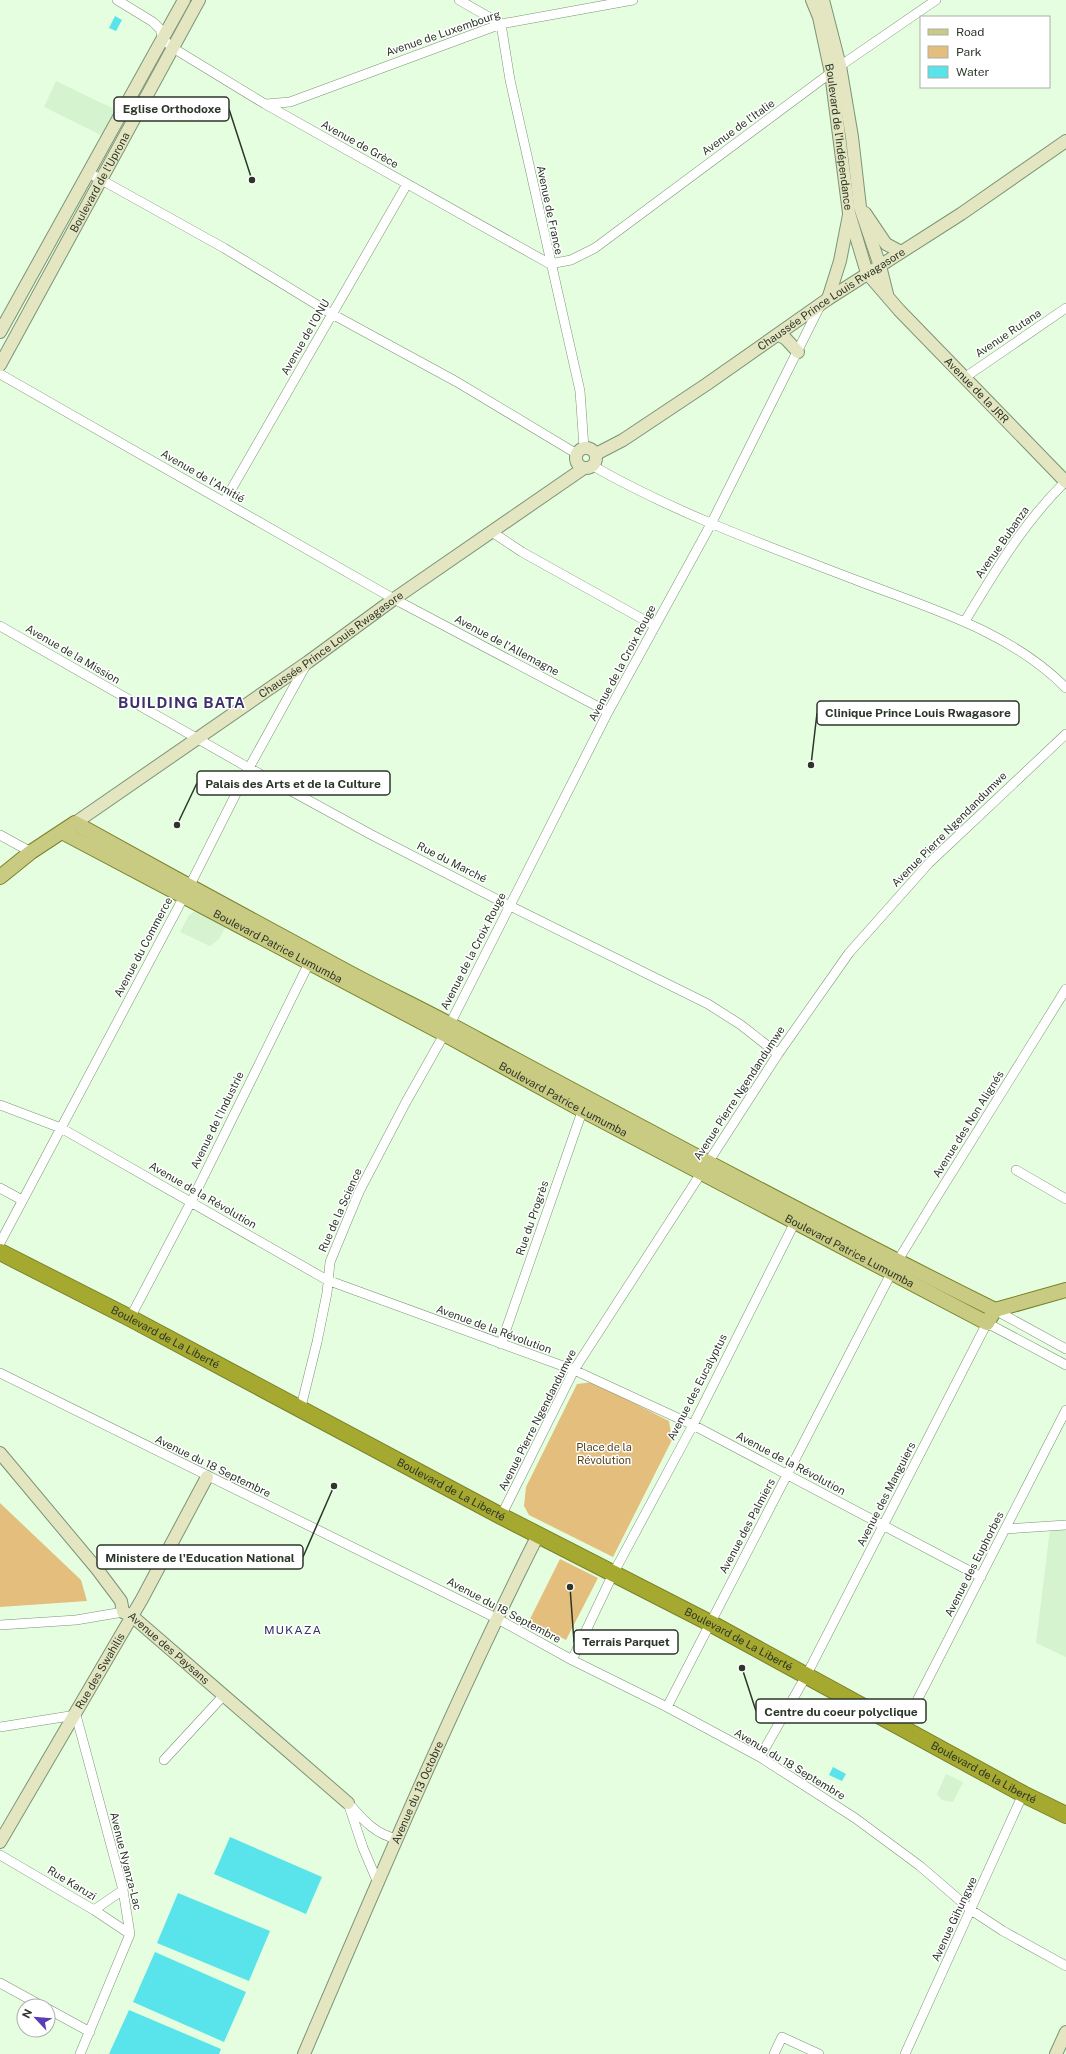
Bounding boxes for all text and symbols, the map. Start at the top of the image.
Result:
street label: Avenue de Luxembourg [384,8,502,58]
legend [920,16,1050,88]
text: Road [956,25,984,39]
text: Park [956,45,982,59]
street label: Boulevard de l'Indépendance [823,62,855,211]
text: Water [956,65,990,79]
callout: Eglise Orthodoxe [114,97,229,121]
street label: Avenue de l'Italie [699,97,777,157]
text: Eglise Orthodoxe [123,102,221,116]
street label: Avenue de Grèce [319,118,401,170]
street label: Boulevard de l'Uprona [67,130,132,235]
street label: Avenue de France [535,164,565,256]
street label: Chaussée Prince Louis Rwagasore [755,245,907,353]
street label: Avenue de l'ONU [278,297,332,377]
street label: Avenue Rutana [973,307,1043,359]
street label: Avenue de la JRR [942,355,1011,425]
street label: Avenue de l'Amitié [159,447,247,505]
street label: Avenue Bubanza [973,504,1031,580]
street label: Chaussée Prince Louis Rwagasore [256,589,405,700]
street label: Avenue de la Croix Rouge [586,603,658,723]
street label: Avenue de l'Allemagne [453,612,561,678]
street label: Avenue de la Mission [24,622,122,686]
district label: BUILDING BATA [118,694,246,711]
callout: Clinique Prince Louis Rwagasore [817,701,1019,725]
text: Clinique Prince Louis Rwagasore [825,706,1011,720]
street label: Avenue Pierre Ngendandumwe [889,769,1009,889]
callout: Palais des Arts et de la Culture [197,771,390,795]
text: Palais des Arts et de la Culture [205,777,381,791]
street label: Rue du Marché [415,839,489,885]
street label: Avenue de la Croix Rouge [438,890,508,1012]
street label: Avenue du Commerce [112,895,174,999]
street label: Boulevard Patrice Lumumba [211,907,344,985]
street label: Avenue Pierre Ngendandumwe [691,1024,787,1162]
street label: Boulevard Patrice Lumumba [497,1060,629,1139]
street label: Avenue des Non Alignés [930,1068,1006,1180]
street label: Avenue de l'Industrie [188,1069,246,1171]
street label: Avenue de la Révolution [147,1159,259,1231]
street label: Rue de la Science [316,1166,364,1254]
street label: Rue du Progrès [514,1179,551,1257]
street label: Boulevard Patrice Lumumba [783,1212,916,1290]
street label: Boulevard de La Liberté [109,1303,222,1371]
street label: Avenue de la Révolution [435,1303,553,1355]
street label: Avenue des Eucalyptus [665,1331,729,1442]
street label: Avenue Pierre Ngendandumwe [496,1347,578,1493]
street label: Avenue de la Révolution [734,1429,848,1497]
street label: Avenue du 18 Septembre [153,1433,273,1499]
street label: Avenue des Manguiers [854,1440,918,1548]
park label: Place de la Révolution [576,1441,632,1466]
street label: Boulevard de La Liberté [395,1456,507,1523]
street label: Avenue des Palmiers [717,1476,777,1576]
street label: Avenue des Euphorbes [942,1509,1006,1618]
callout: Ministere de l'Education National [97,1545,303,1569]
text: Ministere de l'Education National [105,1551,295,1565]
street label: Avenue du 18 Septembre [445,1575,563,1645]
street label: Boulevard de La Liberté [683,1605,795,1673]
street label: Avenue des Paysans [126,1610,212,1687]
district label: MUKAZA [264,1623,322,1637]
street label: Rue des Swahilis [73,1630,127,1711]
callout: Terrais Parquet [574,1630,678,1654]
text: Terrais Parquet [582,1635,670,1649]
callout: Centre du coeur polyclique [756,1699,926,1723]
text: Centre du coeur polyclique [764,1705,918,1719]
street label: Avenue du 18 Septembre [733,1726,847,1802]
street label: Avenue du 13 Octobre [389,1739,445,1846]
street label: Boulevard de la Liberté [929,1739,1038,1806]
street label: Avenue Nyanza-Lac [108,1811,144,1911]
street label: Rue Karuzi [45,1864,99,1902]
street label: Avenue Gihungwe [929,1875,979,1963]
north arrow [16,1998,56,2038]
text: N [20,2007,34,2020]

